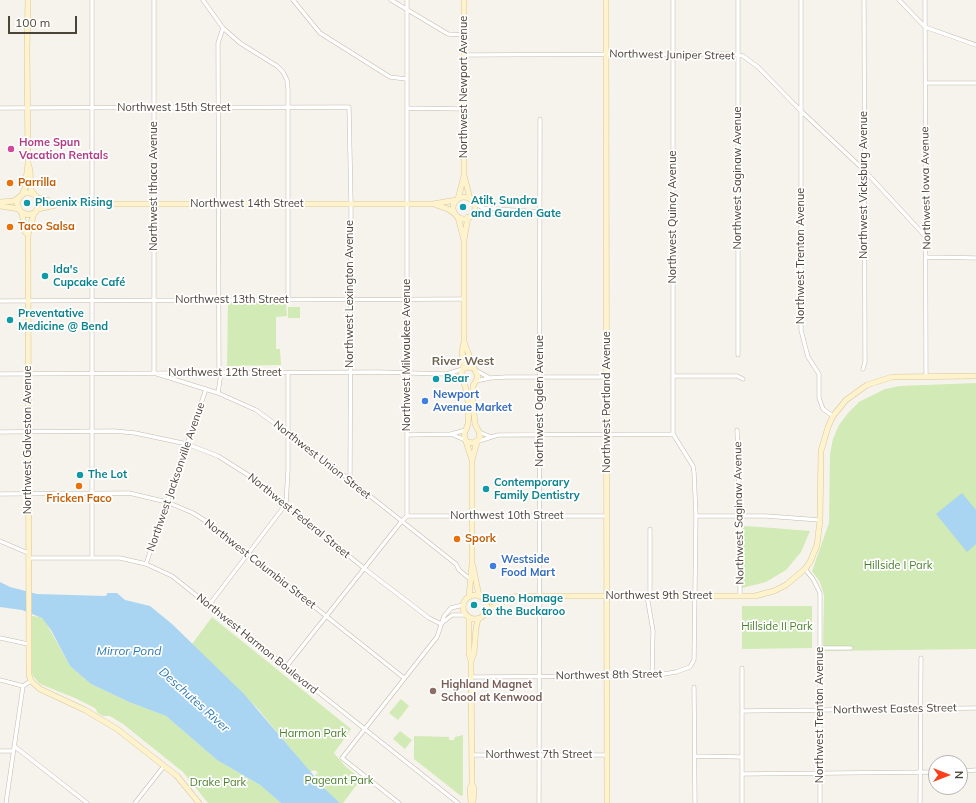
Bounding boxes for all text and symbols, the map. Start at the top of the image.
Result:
scale bar [10,8,79,34]
text: 100 m [15,15,50,30]
street label: Northwest Newport Avenue [457,16,471,158]
street label: Northwest Juniper Street [609,47,735,63]
street label: Northwest 15th Street [117,101,231,115]
street label: Northwest Saginaw Avenue [731,106,745,250]
street label: Northwest Vicksburg Avenue [857,111,871,259]
street label: Northwest Ithaca Avenue [147,121,161,251]
street label: Northwest Iowa Avenue [918,126,934,250]
place label: Home Spun Vacation Rentals [19,136,108,162]
marker: Home Spun Vacation Rentals [6,144,16,154]
street label: Northwest Quincy Avenue [666,150,680,284]
place label: Parrilla [18,176,56,190]
marker: Parrilla [5,178,15,188]
street label: Northwest Trenton Avenue [794,188,808,324]
place label: Atilt, Sundra and Garden Gate [471,194,561,220]
place label: Phoenix Rising [35,196,113,210]
street label: Northwest 14th Street [190,197,304,211]
marker: Phoenix Rising [22,198,32,208]
marker: Atilt, Sundra and Garden Gate [458,202,468,212]
place label: Taco Salsa [18,220,75,234]
street label: Northwest Lexington Avenue [343,220,357,368]
marker: Taco Salsa [5,222,15,232]
place label: Ida's Cupcake Café [53,263,125,289]
marker: Ida's Cupcake Café [40,271,50,281]
street label: Northwest Milwaukee Avenue [400,279,414,431]
street label: Northwest 13th Street [175,293,289,307]
place label: Preventative Medicine @ Bend [18,307,108,333]
marker: Preventative Medicine @ Bend [5,315,15,325]
street label: Northwest Portland Avenue [600,331,614,473]
street label: Northwest Ogden Avenue [533,335,547,467]
district label: River West [432,354,494,368]
street label: Northwest Galveston Avenue [21,366,35,514]
street label: Northwest 12th Street [168,366,282,380]
place label: Bear [444,372,469,386]
marker: Bear [431,374,441,384]
place label: Newport Avenue Market [433,388,512,414]
marker: Newport Avenue Market [420,396,430,406]
street label: Northwest Jacksonville Avenue [144,401,208,553]
street label: Northwest Union Street [271,418,373,502]
street label: Northwest Saginaw Avenue [731,441,747,585]
place label: The Lot [88,468,127,482]
marker: The Lot [75,470,85,480]
street label: Northwest Federal Street [245,471,353,561]
place label: Contemporary Family Dentistry [494,476,580,502]
marker: Fricken Faco [74,481,84,491]
marker: Contemporary Family Dentistry [481,484,491,494]
place label: Fricken Faco [46,492,112,506]
street label: Northwest 10th Street [450,509,564,523]
street label: Northwest Columbia Street [202,516,318,612]
place label: Spork [465,532,496,546]
marker: Spork [452,534,462,544]
place label: Westside Food Mart [501,553,555,579]
park label: Hillside I Park [864,559,932,573]
marker: Westside Food Mart [488,561,498,571]
street label: Northwest 9th Street [606,589,712,603]
street label: Northwest Harmon Boulevard [194,591,320,697]
place label: Bueno Homage to the Buckaroo [482,592,565,618]
marker: Bueno Homage to the Buckaroo [469,600,479,610]
park label: Hillside II Park [741,620,813,634]
water label: Mirror Pond [97,644,161,658]
street label: Northwest Trenton Avenue [813,647,827,783]
water label: Deschutes River [156,665,232,735]
street label: Northwest 8th Street [555,667,663,683]
place label: Highland Magnet School at Kenwood [441,678,542,704]
marker: Highland Magnet School at Kenwood [428,686,438,696]
street label: Northwest Eastes Street [833,701,957,717]
park label: Harmon Park [279,727,347,741]
street label: Northwest 7th Street [486,748,592,762]
north arrow [928,755,968,795]
text: N [952,771,966,779]
park label: Pageant Park [304,774,374,788]
park label: Drake Park [190,776,246,790]

